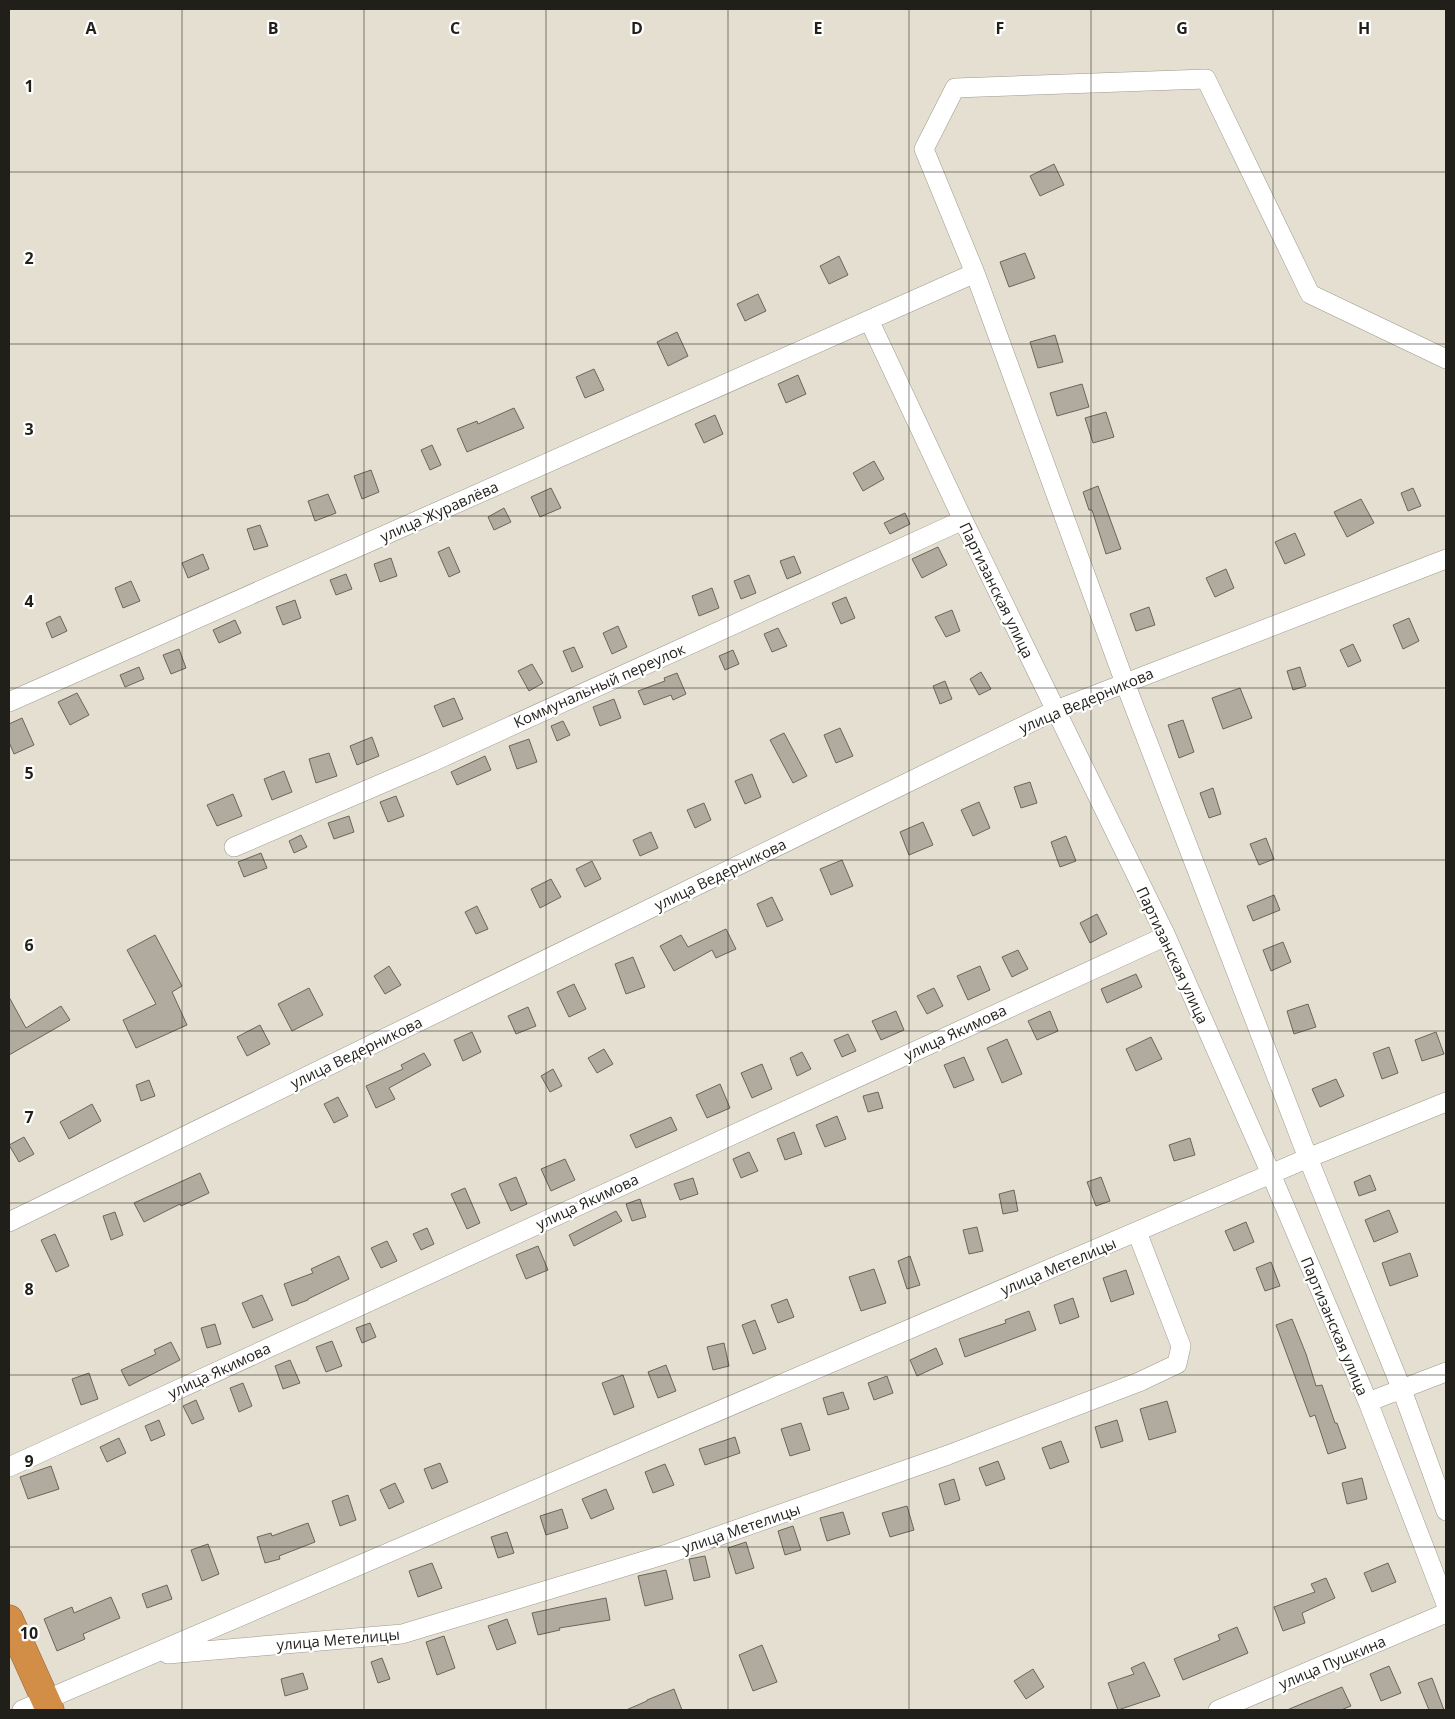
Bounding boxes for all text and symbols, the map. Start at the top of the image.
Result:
text: A [85,17,97,39]
text: B [268,17,278,39]
text: C [450,17,460,39]
text: D [631,17,643,39]
text: E [814,17,823,39]
text: F [996,17,1004,39]
text: G [1176,17,1188,39]
text: H [1358,17,1370,39]
text: 1 [24,75,34,97]
text: 2 [24,247,34,269]
text: 3 [24,418,34,440]
street label: улица Журавлёва [377,476,501,546]
street label: Партизанская улица [955,519,1039,661]
text: 4 [24,590,34,612]
street label: Коммунальный переулок [510,638,688,732]
street label: улица Ведерникова [1016,663,1156,737]
text: 5 [24,762,34,784]
street label: улица Ведерникова [651,833,789,915]
street label: Партизанская улица [1132,883,1214,1027]
text: 6 [24,934,34,956]
street label: улица Якимова [900,999,1010,1065]
street label: улица Ведерникова [287,1011,425,1093]
text: 7 [24,1106,34,1128]
street label: улица Якимова [532,1168,642,1234]
street label: улица Метелицы [997,1233,1119,1299]
street label: Партизанская улица [1297,1254,1373,1398]
text: 8 [24,1278,34,1300]
street label: улица Якимова [164,1337,274,1403]
text: 9 [24,1450,34,1472]
street label: улица Метелицы [679,1498,803,1558]
text: 10 [20,1622,38,1644]
street label: улица Метелицы [276,1624,400,1654]
street label: улица Пушкина [1276,1630,1388,1694]

